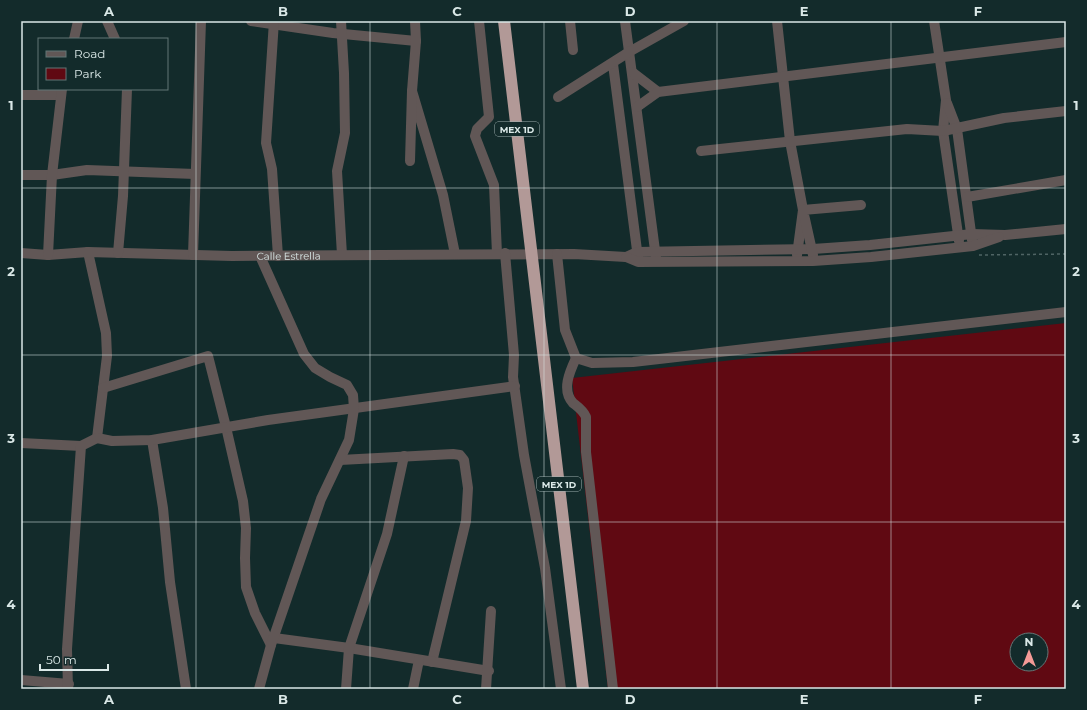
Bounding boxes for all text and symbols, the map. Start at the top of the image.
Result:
text: A [103,3,115,19]
text: B [278,3,288,19]
text: C [452,3,462,19]
text: D [625,3,636,19]
text: E [800,3,809,19]
text: F [974,3,982,19]
legend [38,38,168,90]
text: Road [74,46,105,61]
text: Park [74,66,102,81]
text: 1 [8,97,14,113]
text: 1 [1073,97,1079,113]
road number: MEX 1D [495,122,539,136]
street label: Calle Estrella [257,249,321,262]
text: 2 [7,263,15,279]
text: 2 [1072,263,1080,279]
text: 3 [6,430,15,446]
text: 3 [1071,430,1080,446]
road number: MEX 1D [537,477,581,491]
text: 4 [7,596,16,612]
text: 4 [1072,596,1081,612]
north arrow [1009,632,1049,672]
text: N [1025,635,1033,649]
scale bar [40,646,108,672]
text: 50 m [46,652,77,667]
text: A [103,691,115,707]
text: B [278,691,288,707]
text: C [452,691,462,707]
text: D [625,691,636,707]
text: E [800,691,809,707]
text: F [974,691,982,707]

